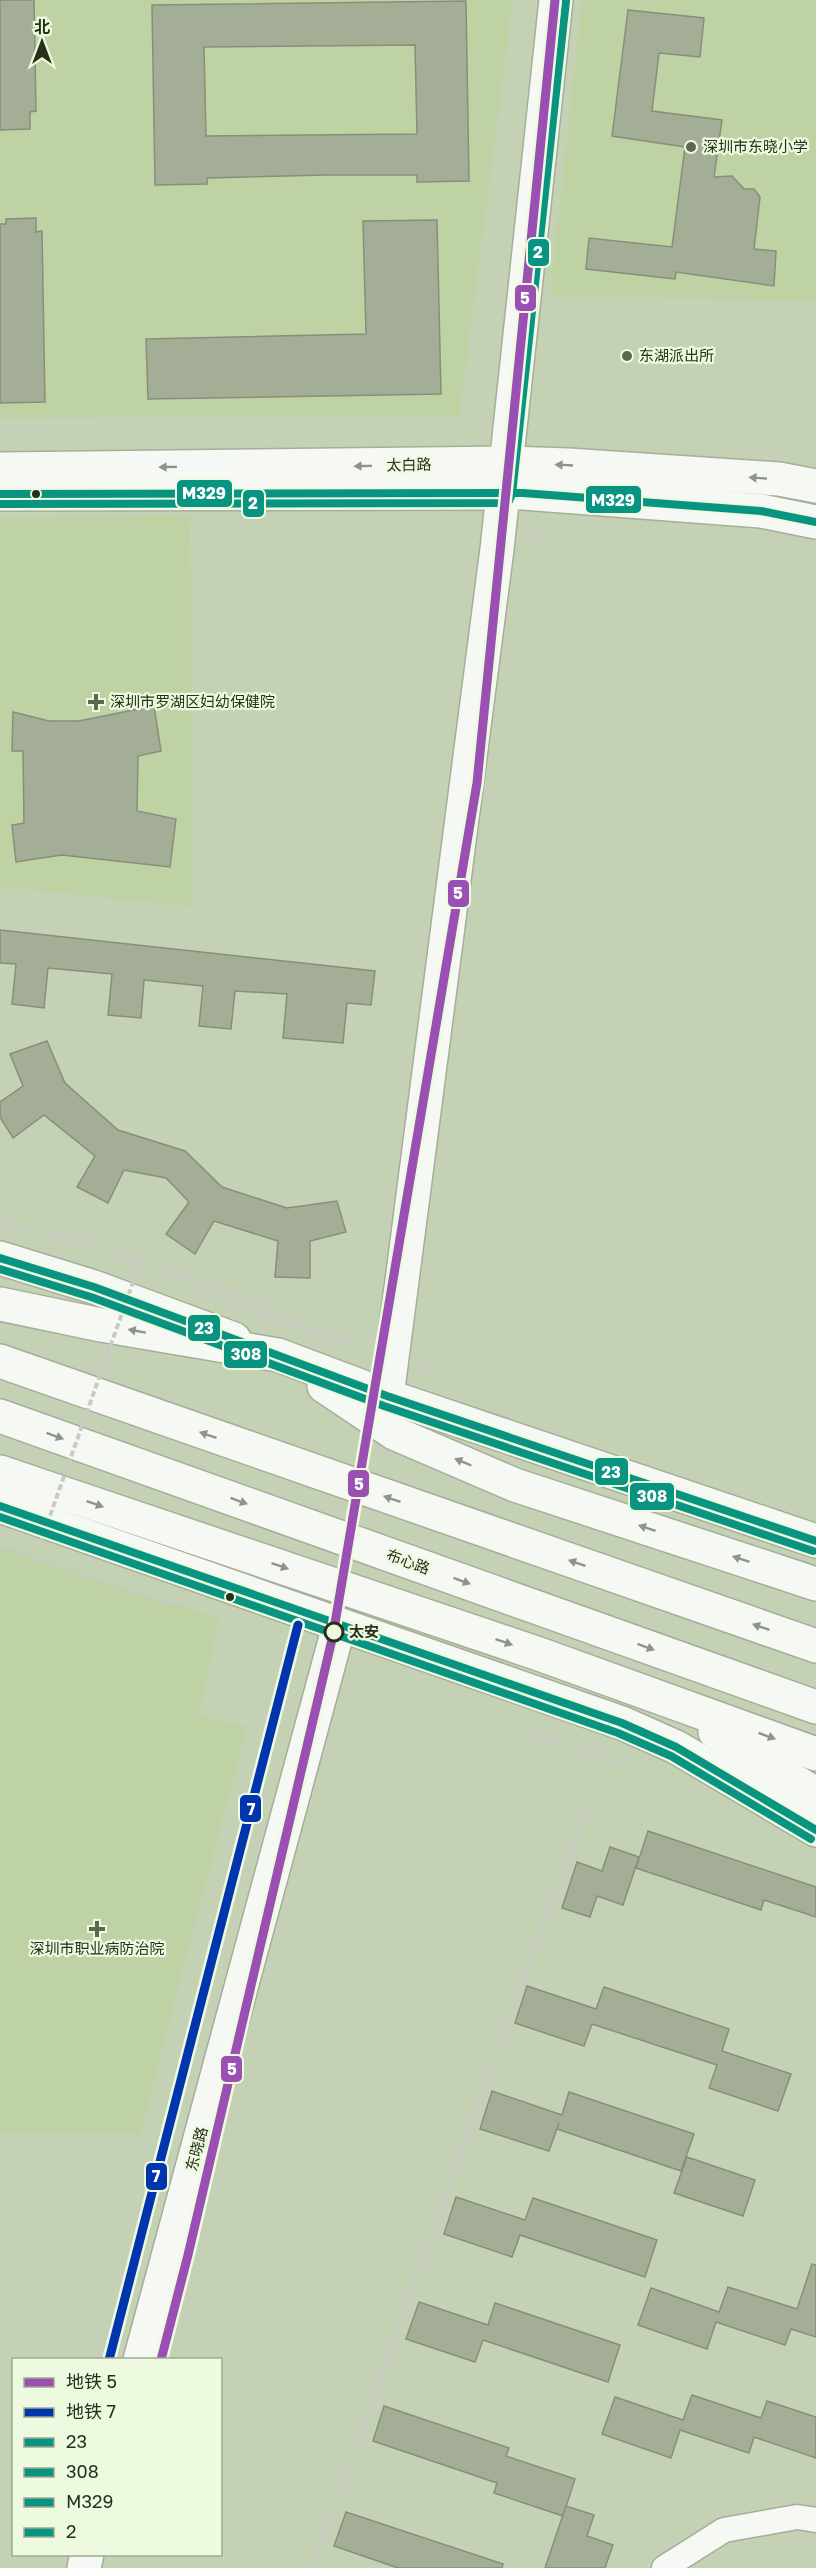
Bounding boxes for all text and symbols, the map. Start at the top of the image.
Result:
north arrow [12,12,72,72]
text: 北 [34,17,50,37]
place label: 深圳市东晓小学 [703,137,808,155]
marker: 深圳市东晓小学 [684,140,698,154]
line badge: 2 [527,238,550,267]
text: 2 [533,242,543,262]
line badge: 5 [514,284,537,312]
text: 5 [520,288,530,308]
place label: 东湖派出所 [639,346,714,364]
marker: 东湖派出所 [620,349,634,363]
street label: 太白路 [386,455,432,473]
one-way arrow [554,460,573,469]
one-way arrow [354,461,373,471]
one-way arrow [159,463,178,472]
one-way arrow [749,473,768,483]
line badge: M329 [176,479,233,508]
text: M329 [182,483,226,503]
line badge: M329 [585,485,642,514]
unlabelled marker [30,488,42,500]
line badge: 2 [242,489,265,518]
text: M329 [591,490,635,510]
text: 2 [248,493,258,513]
place label: 深圳市罗湖区妇幼保健院 [110,692,275,710]
marker: 深圳市罗湖区妇幼保健院 [87,693,105,711]
line badge: 5 [447,879,470,908]
text: 5 [453,883,463,903]
line badge: 23 [187,1314,221,1342]
text: 23 [194,1318,214,1338]
one-way arrow [128,1327,147,1336]
line badge: 308 [223,1340,268,1369]
text: 308 [231,1344,261,1364]
one-way arrow [199,1429,217,1439]
one-way arrow [46,1431,64,1441]
one-way arrow [454,1457,472,1467]
line badge: 23 [594,1457,629,1486]
text: 23 [601,1462,621,1482]
line badge: 5 [347,1469,370,1498]
text: 5 [354,1474,364,1494]
line badge: 308 [629,1482,675,1511]
text: 308 [637,1486,667,1506]
one-way arrow [383,1494,401,1504]
one-way arrow [230,1497,248,1507]
one-way arrow [86,1500,104,1509]
one-way arrow [637,1523,655,1533]
street label: 布心路 [384,1545,433,1577]
one-way arrow [732,1554,750,1564]
one-way arrow [567,1557,585,1567]
one-way arrow [271,1562,289,1572]
one-way arrow [453,1577,471,1586]
unlabelled marker [224,1591,236,1603]
one-way arrow [752,1621,770,1631]
marker: 太安 [324,1622,344,1642]
place label: 太安 [349,1622,379,1640]
one-way arrow [496,1638,514,1647]
one-way arrow [637,1642,655,1652]
one-way arrow [758,1732,776,1742]
line badge: 7 [239,1794,262,1823]
text: 7 [247,1799,256,1819]
marker: 深圳市职业病防治院 [88,1920,106,1938]
place label: 深圳市职业病防治院 [29,1939,165,1957]
line badge: 5 [220,2055,243,2083]
text: 5 [227,2059,237,2079]
street label: 东晓路 [182,2125,211,2173]
line badge: 7 [145,2162,168,2191]
text: 7 [152,2166,161,2186]
legend [12,2358,222,2556]
text: 地铁 5 [66,2370,117,2392]
text: 地铁 7 [66,2400,116,2422]
text: 23 [66,2430,87,2452]
text: 308 [66,2460,99,2482]
text: M329 [66,2490,113,2512]
text: 2 [66,2520,76,2542]

